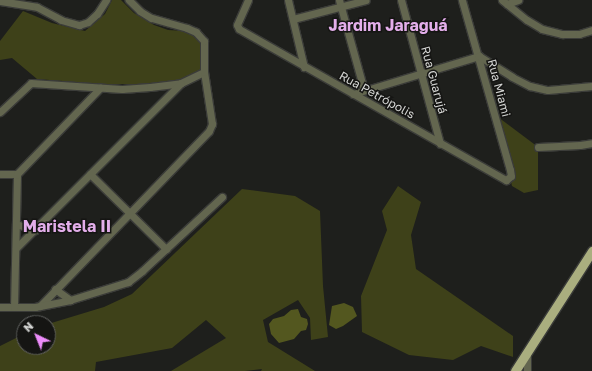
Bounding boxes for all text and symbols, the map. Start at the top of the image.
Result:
district label: Jardim Jaraguá [329,15,447,35]
street label: Rua Guarujá [418,45,450,115]
street label: Rua Miami [484,58,514,118]
street label: Rua Petrópolis [337,68,417,122]
district label: Maristela II [23,216,111,236]
north arrow [16,315,56,355]
text: N [21,319,36,334]

